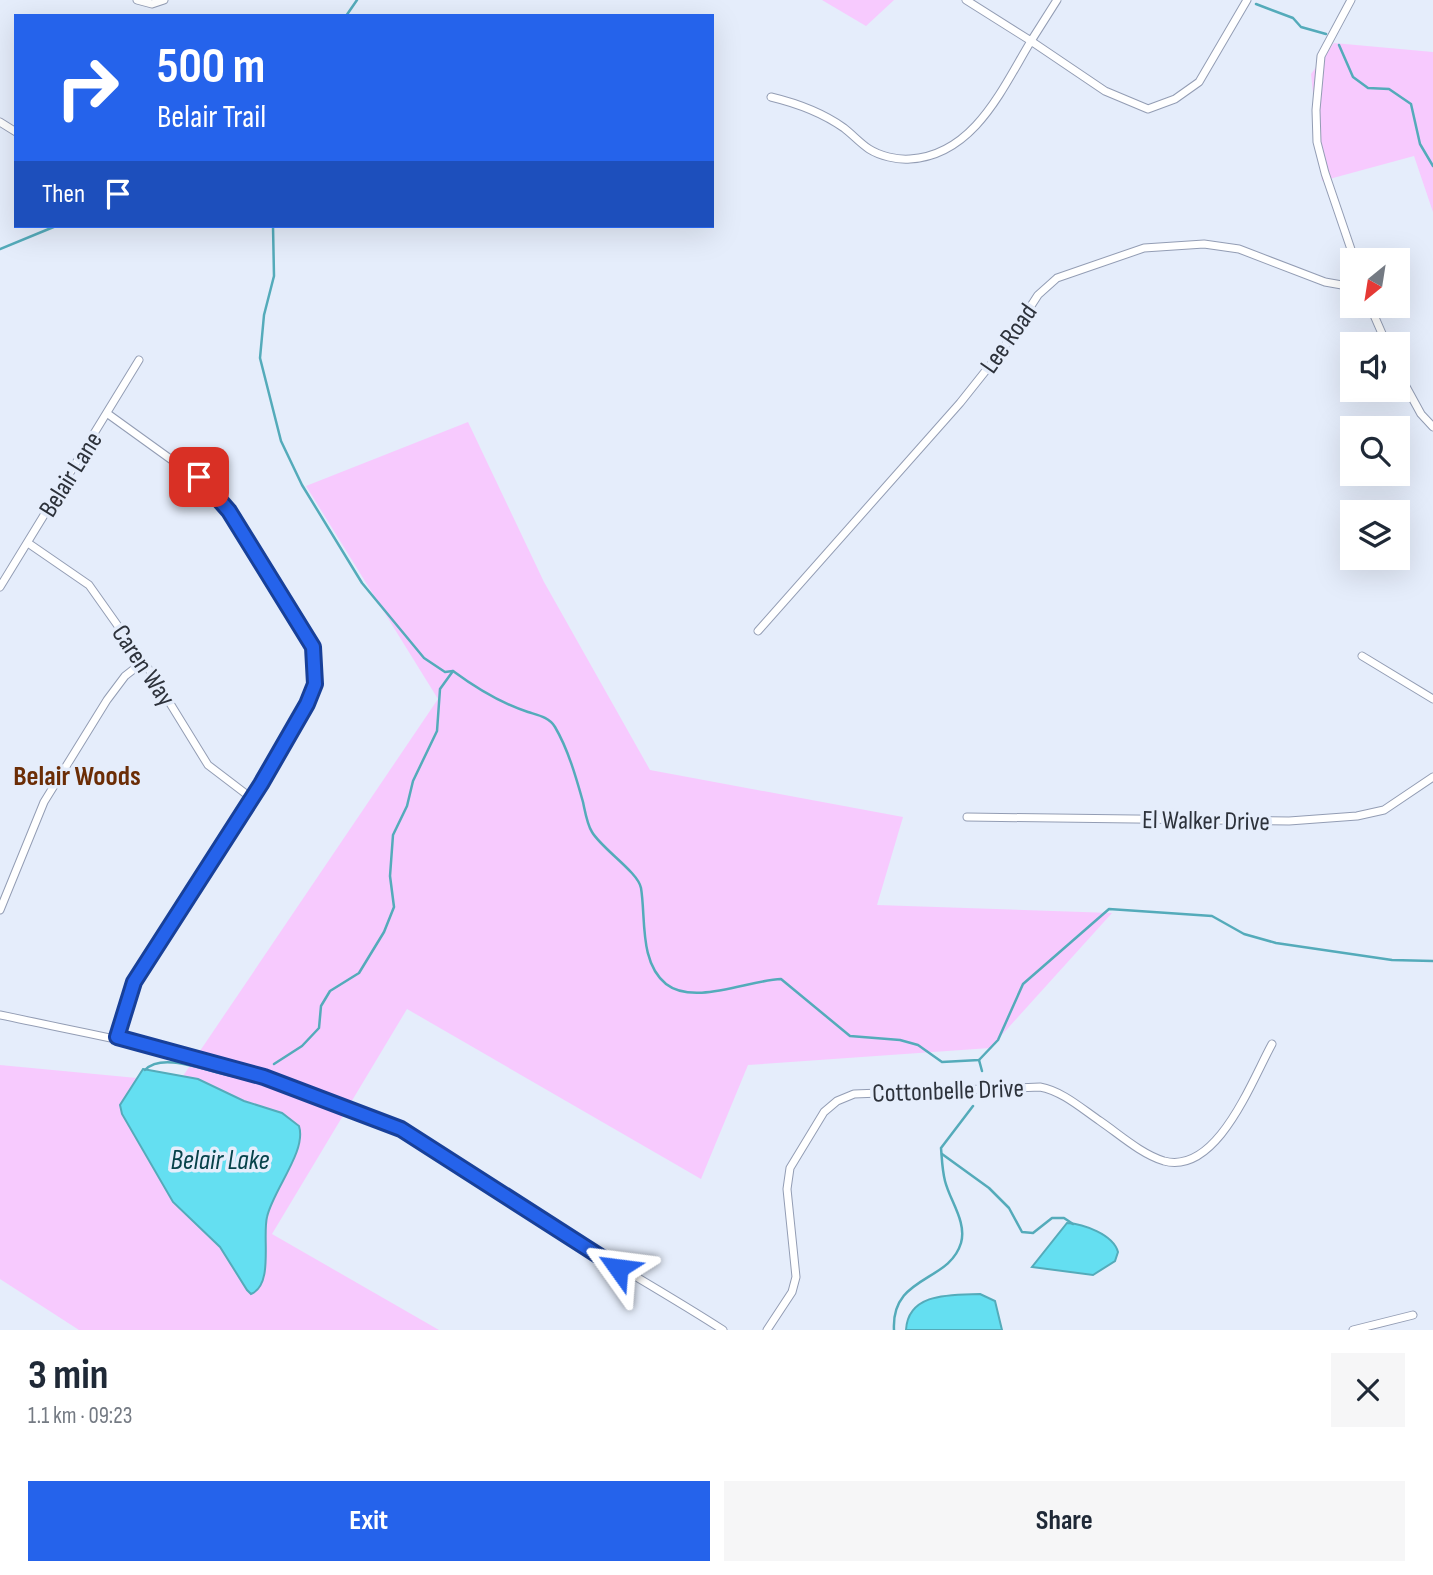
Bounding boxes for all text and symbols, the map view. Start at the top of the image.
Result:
text: 500 m [157,38,265,97]
icon: right [42,42,133,133]
text: Belair Trail [157,98,266,137]
icon: arrive [99,175,137,213]
text: Then [42,179,85,210]
north arrow [1340,248,1410,318]
map controls [1340,248,1410,570]
street label: Lee Road [974,298,1044,380]
button: sound [1340,332,1410,402]
button: search [1340,416,1410,486]
street label: Belair Lane [33,427,109,523]
pin [169,447,229,507]
icon: arrive [180,458,218,496]
button: layers [1340,500,1410,570]
street label: Caren Way [104,619,181,712]
district label: Belair Woods [13,760,141,793]
street label: El Walker Drive [1142,805,1270,838]
street label: Cottonbelle Drive [872,1073,1024,1110]
water label: Belair Lake [170,1144,270,1177]
position arrow [581,1231,655,1305]
text: 3 min [28,1350,108,1401]
button: close [1331,1353,1405,1427]
text: 1.1 km · 09:23 [28,1402,132,1430]
button: Exit [28,1481,710,1561]
button: Share [724,1481,1405,1561]

